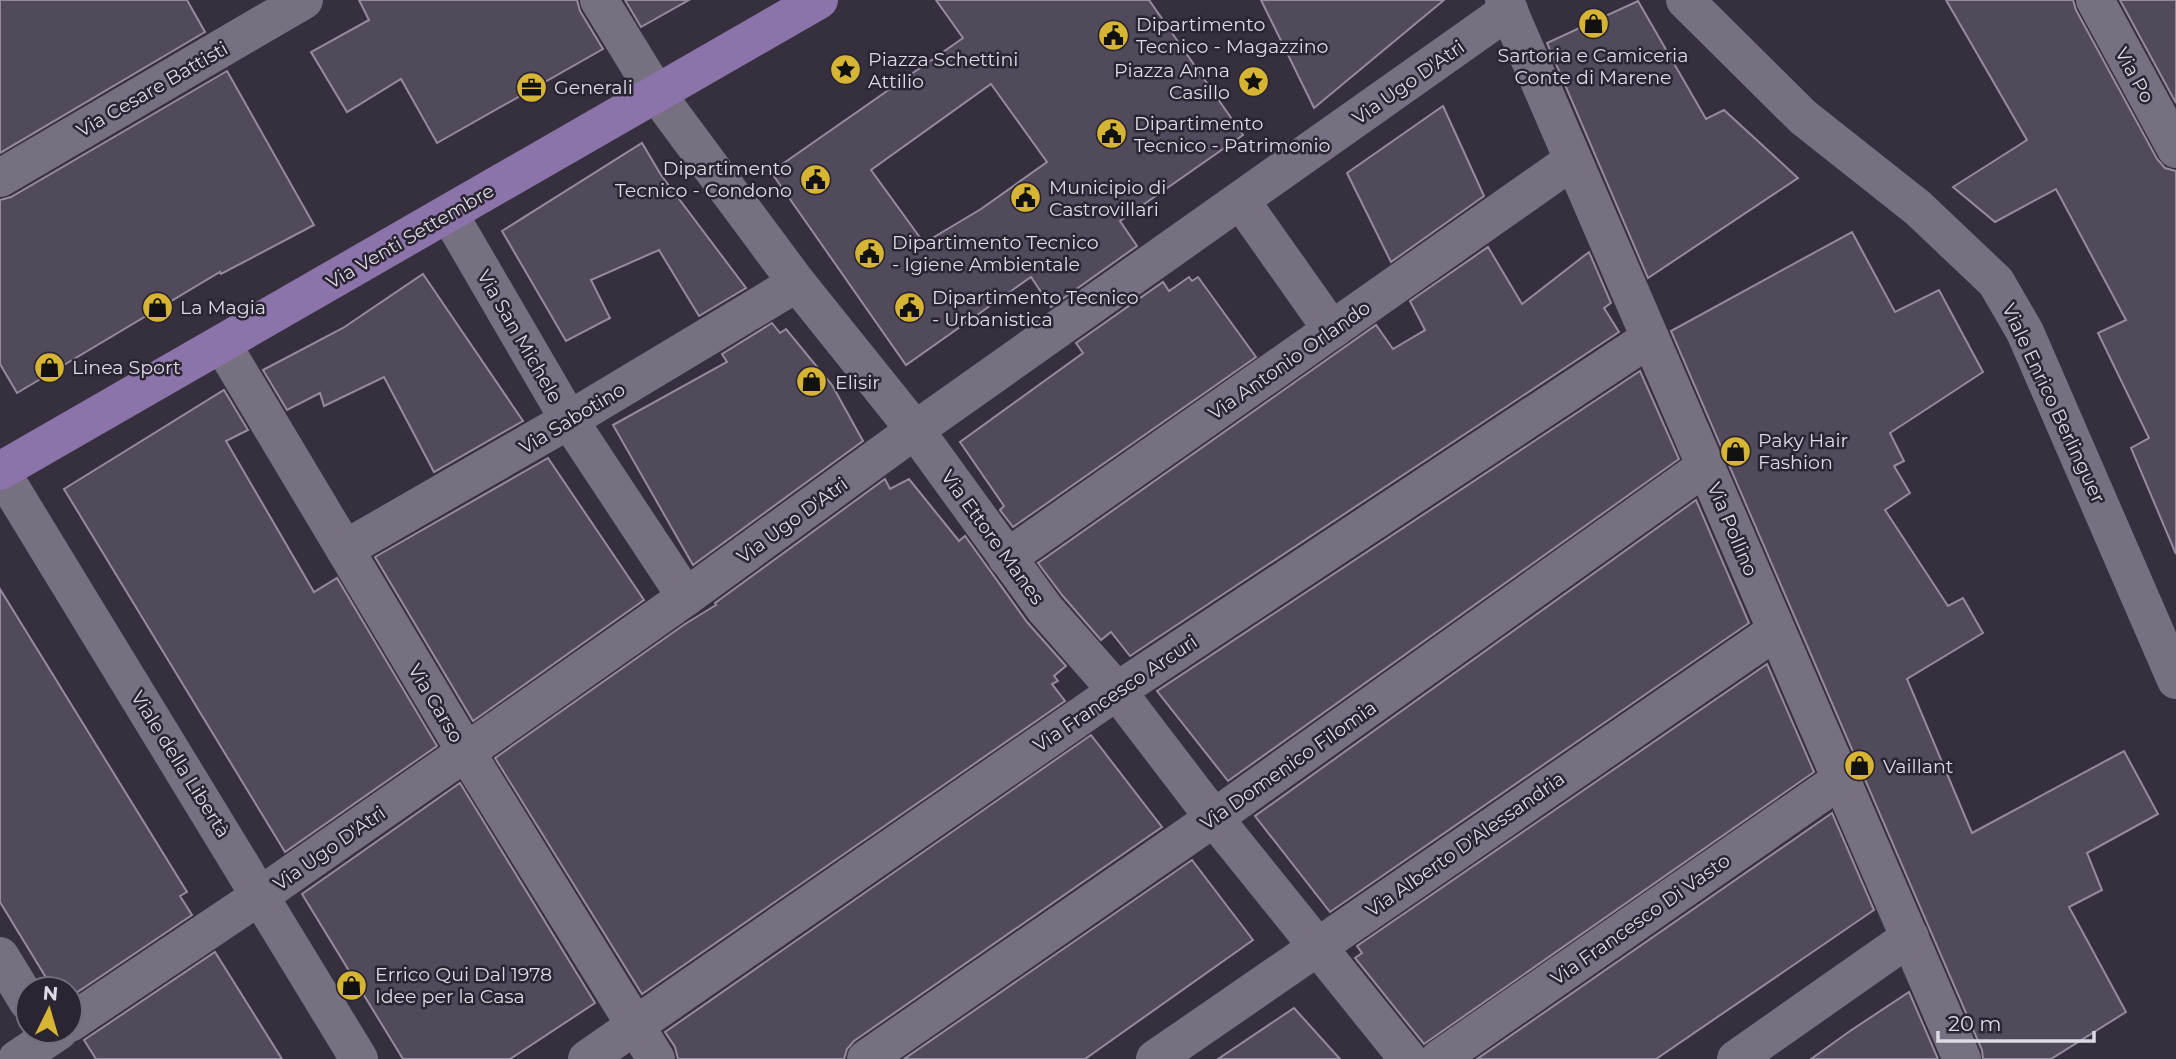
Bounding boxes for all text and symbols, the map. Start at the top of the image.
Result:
shop icon: Sartoria e Camiceria Conte di Marene [1576,7,1610,41]
place label: Dipartimento Tecnico - Magazzino [1136,13,1329,58]
public building icon: Dipartimento Tecnico - Magazzino [1096,18,1130,52]
street label: Via Ugo D'Atri [1348,35,1469,130]
street label: Via Cesare Battisti [72,37,232,142]
place label: Sartoria e Camiceria Conte di Marene [1498,44,1688,89]
street label: Via Po [2110,44,2159,107]
place label: Piazza Schettini Attilio [868,48,1018,93]
place icon: Piazza Schettini Attilio [828,53,862,87]
place label: Piazza Anna Casillo [1114,59,1230,104]
place icon: Piazza Anna Casillo [1236,64,1270,98]
office icon: Generali [514,70,548,104]
place label: Generali [554,76,633,99]
place label: Dipartimento Tecnico - Patrimonio [1134,112,1331,157]
public building icon: Dipartimento Tecnico - Patrimonio [1094,117,1128,151]
place label: Dipartimento Tecnico - Condono [615,157,792,202]
public building icon: Dipartimento Tecnico - Condono [798,162,832,196]
place label: Municipio di Castrovillari [1049,176,1166,221]
street label: Via Venti Settembre [322,179,498,294]
public building icon: Municipio di Castrovillari [1009,181,1043,215]
place label: Dipartimento Tecnico - Igiene Ambientale [892,231,1099,276]
public building icon: Dipartimento Tecnico - Igiene Ambientale [852,236,886,270]
street label: Via San Michele [472,266,567,407]
place label: Dipartimento Tecnico - Urbanistica [932,286,1139,331]
shop icon: La Magia [140,290,174,324]
public building icon: Dipartimento Tecnico - Urbanistica [892,291,926,325]
place label: La Magia [180,296,266,319]
street label: Via Antonio Orlando [1204,296,1375,425]
street label: Viale Enrico Berlinguer [1997,300,2110,507]
shop icon: Linea Sport [32,350,66,384]
place label: Linea Sport [72,356,181,379]
shop icon: Elisir [795,365,829,399]
place label: Elisir [835,371,880,394]
street label: Via Sabotino [515,378,629,459]
place label: Paky Hair Fashion [1758,429,1848,474]
shop icon: Paky Hair Fashion [1718,434,1752,468]
street label: Via Ettore Manes [936,466,1049,609]
street label: Via Ugo D'Atri [732,472,852,568]
street label: Via Pollino [1702,479,1763,580]
street label: Via Francesco Arcuri [1029,630,1202,757]
street label: Via Carso [403,660,468,747]
street label: Viale della Libertà [126,687,235,842]
street label: Via Domenico Filomia [1196,696,1381,835]
shop icon: Vaillant [1843,749,1877,783]
place label: Vaillant [1883,755,1954,778]
street label: Via Alberto D'Alessandria [1361,767,1569,922]
street label: Via Ugo D'Atri [269,801,390,896]
street label: Via Francesco Di Vasto [1546,849,1734,990]
place label: Errico Qui Dal 1978 Idee per la Casa [375,963,552,1008]
shop icon: Errico Qui Dal 1978 Idee per la Casa [335,968,369,1002]
north arrow [14,975,84,1045]
text: N [42,981,59,1006]
scale bar [1938,1000,2094,1044]
text: 20 m [1948,1011,2002,1036]

